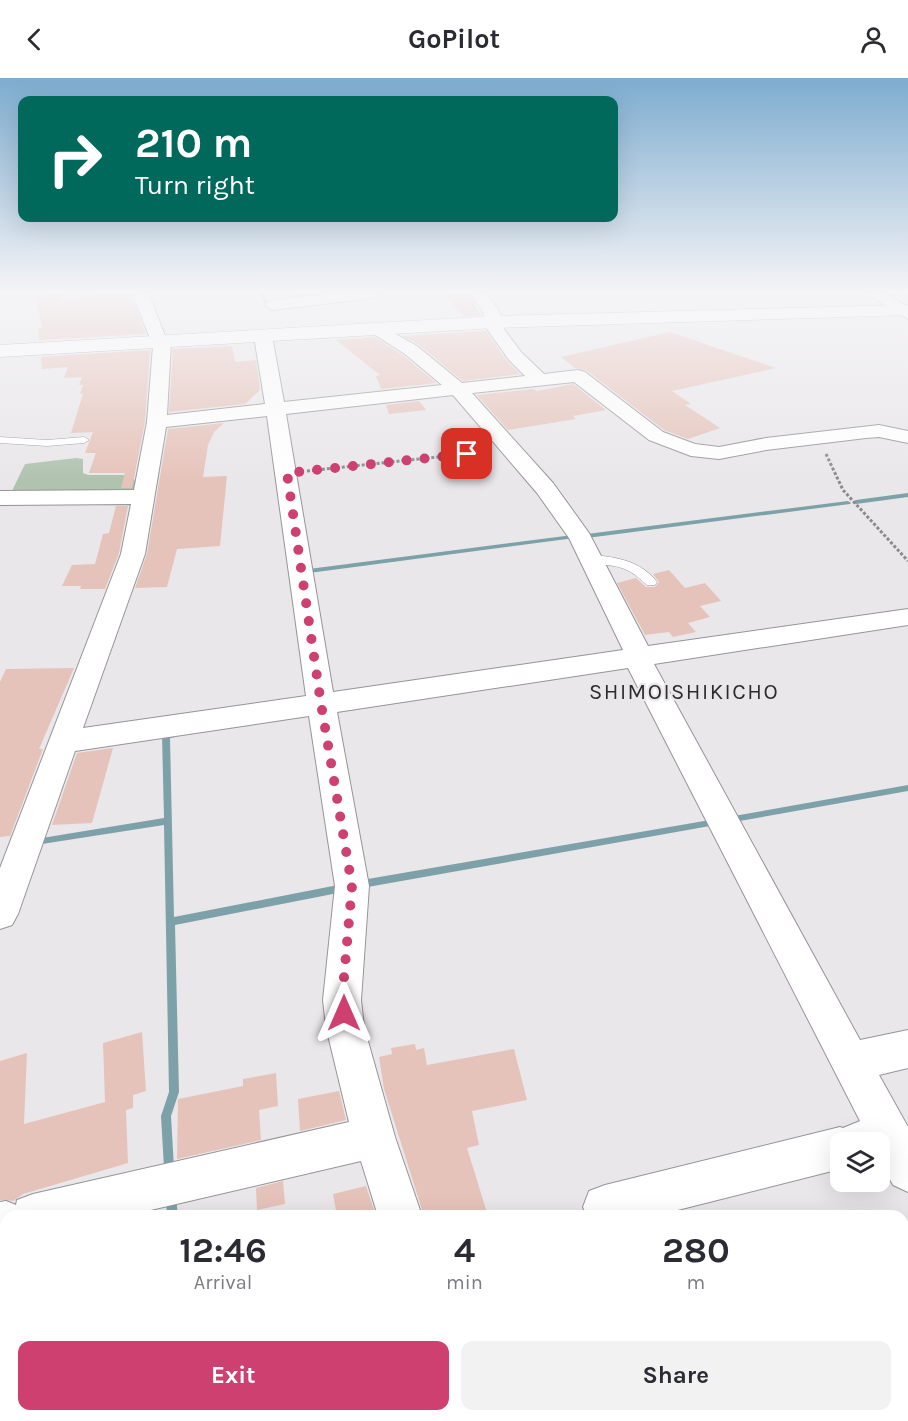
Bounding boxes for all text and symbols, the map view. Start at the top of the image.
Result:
icon: back [18,23,51,56]
text: GoPilot [408,23,500,55]
icon: person [857,23,890,56]
text: 210 m [135,118,252,168]
icon: right [36,120,114,198]
text: Turn right [135,169,255,201]
pin [441,428,492,479]
icon: arrive [450,437,483,470]
district label: SHIMOISHIKICHO [589,679,779,705]
position arrow [312,981,376,1045]
map controls [830,1132,890,1192]
button: layers [830,1132,890,1192]
text: 12:46 [179,1229,267,1271]
text: 4 [454,1229,475,1271]
text: 280 [662,1229,730,1271]
text: Arrival [194,1271,252,1294]
text: min [446,1271,483,1294]
text: m [687,1271,705,1294]
button: Exit [18,1341,449,1410]
button: Share [461,1341,891,1410]

